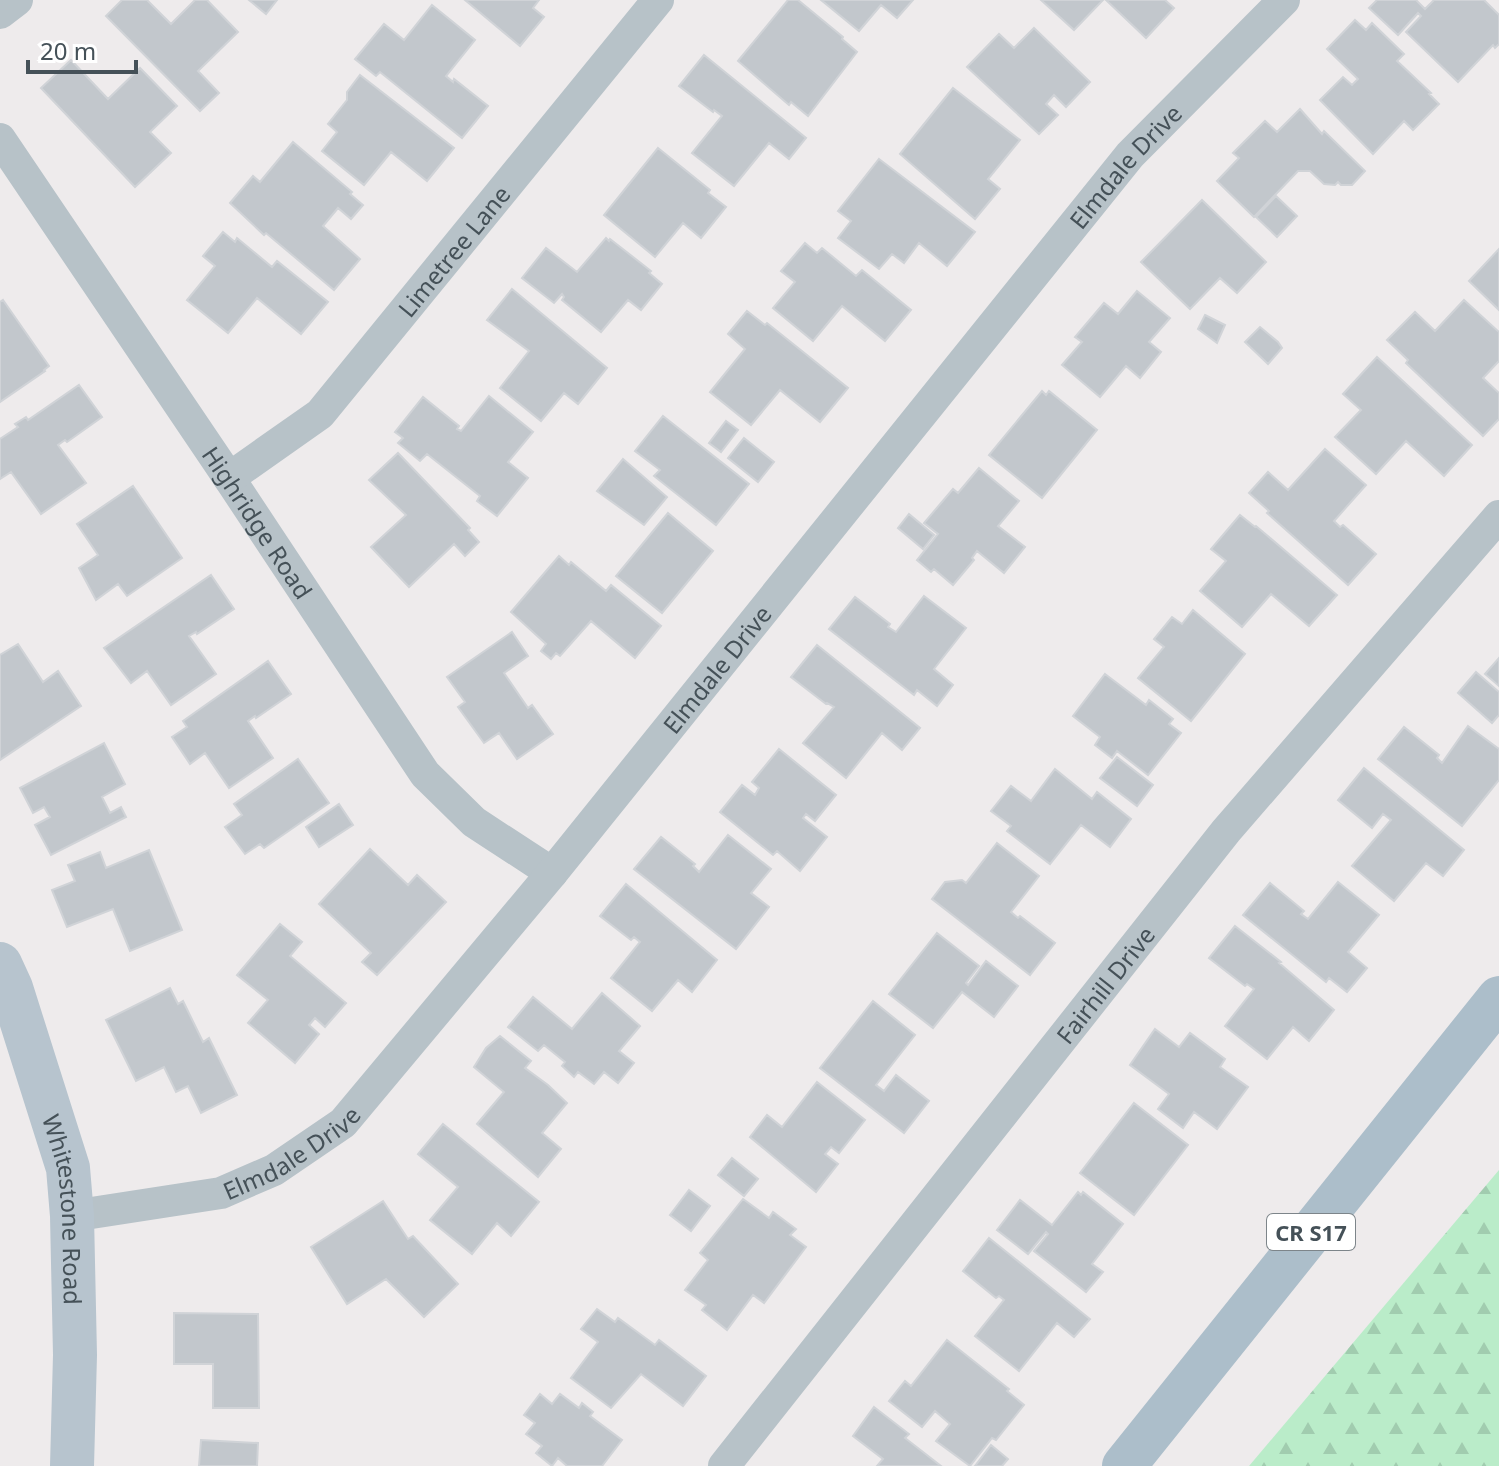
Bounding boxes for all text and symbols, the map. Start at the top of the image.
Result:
scale bar [28,24,136,74]
text: 20 m [40,34,96,67]
street label: Elmdale Drive [1061,96,1188,235]
street label: Limetree Lane [390,178,517,323]
street label: Highridge Road [195,439,321,605]
street label: Elmdale Drive [655,598,778,740]
street label: Fairhill Drive [1048,919,1161,1050]
street label: Elmdale Drive [218,1099,367,1207]
street label: Whitestone Road [36,1110,90,1305]
road number: CR S17 [1267,1214,1355,1250]

